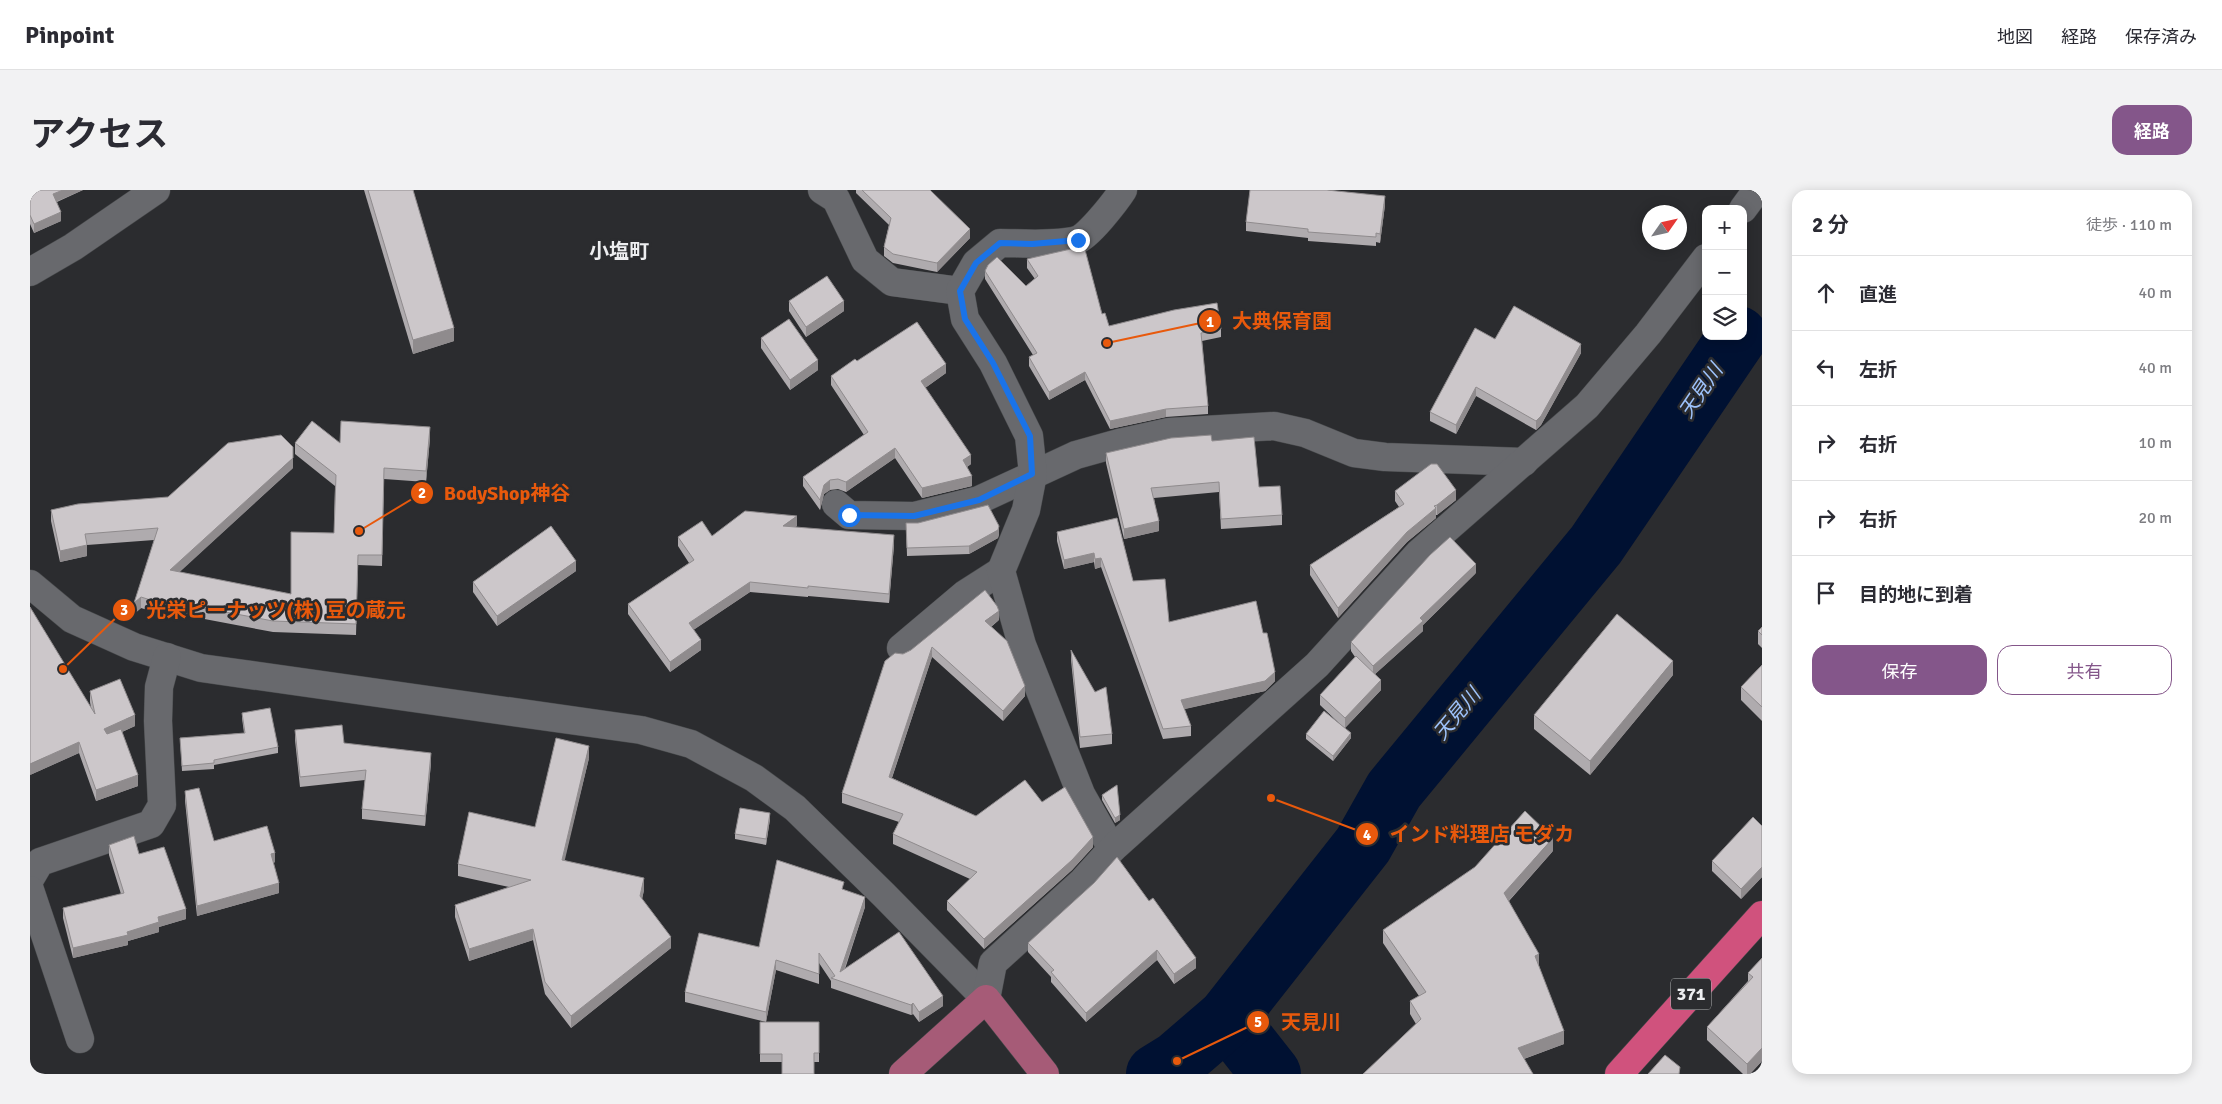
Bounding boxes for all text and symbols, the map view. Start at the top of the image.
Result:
text: Pinpoint [25,20,114,50]
text: 地図 [1997,26,2033,48]
text: 経路 [2061,26,2097,48]
text: 保存済み [2125,26,2197,48]
button: 経路 [2112,105,2192,155]
text: アクセス [30,113,168,156]
north arrow [1642,205,1687,250]
map controls [1702,205,1747,340]
button: + [1702,205,1747,250]
text: 2 分 [1812,212,1849,238]
text: 徒歩 · 110 m [2086,215,2172,235]
route end [1067,229,1090,252]
district label: 小塩町 [589,239,649,264]
button: − [1702,250,1747,295]
icon: ahead [1812,279,1840,307]
text: 直進 [1859,283,1897,307]
text: 40 m [2138,283,2172,303]
button: layers [1702,295,1747,340]
callout: 大典保育園 [1197,304,1342,339]
text: 大典保育園 [1232,309,1332,334]
text: 1 [1206,313,1214,331]
icon: left [1812,354,1840,382]
water label: 天見川 [1674,357,1729,423]
text: 左折 [1859,358,1897,382]
text: 40 m [2138,358,2172,378]
icon: right [1812,429,1840,457]
text: 右折 [1859,433,1897,457]
text: 10 m [2138,433,2172,453]
callout: BodyShop神谷 [409,475,581,510]
text: BodyShop神谷 [444,481,570,506]
text: 2 [418,484,426,502]
route start [838,504,861,527]
icon: right [1812,504,1840,532]
text: 右折 [1859,508,1897,532]
text: 20 m [2138,508,2172,528]
icon: arrive [1812,579,1840,607]
text: 目的地に到着 [1859,583,1973,607]
callout: 光栄ピーナッツ(株) 豆の蔵元 [111,593,416,628]
text: 光栄ピーナッツ(株) 豆の蔵元 [146,598,406,623]
text: 3 [120,601,128,619]
button: 保存 [1812,645,1987,695]
button: 共有 [1997,645,2172,695]
water label: 天見川 [1428,681,1487,745]
callout: インド料理店 モダカ [1355,817,1584,852]
text: インド料理店 モダカ [1390,822,1574,847]
text: 4 [1363,826,1371,844]
road number: 371 [1671,979,1711,1010]
callout: 天見川 [1246,1004,1351,1039]
text: 天見川 [1281,1010,1341,1035]
text: 5 [1254,1013,1262,1031]

